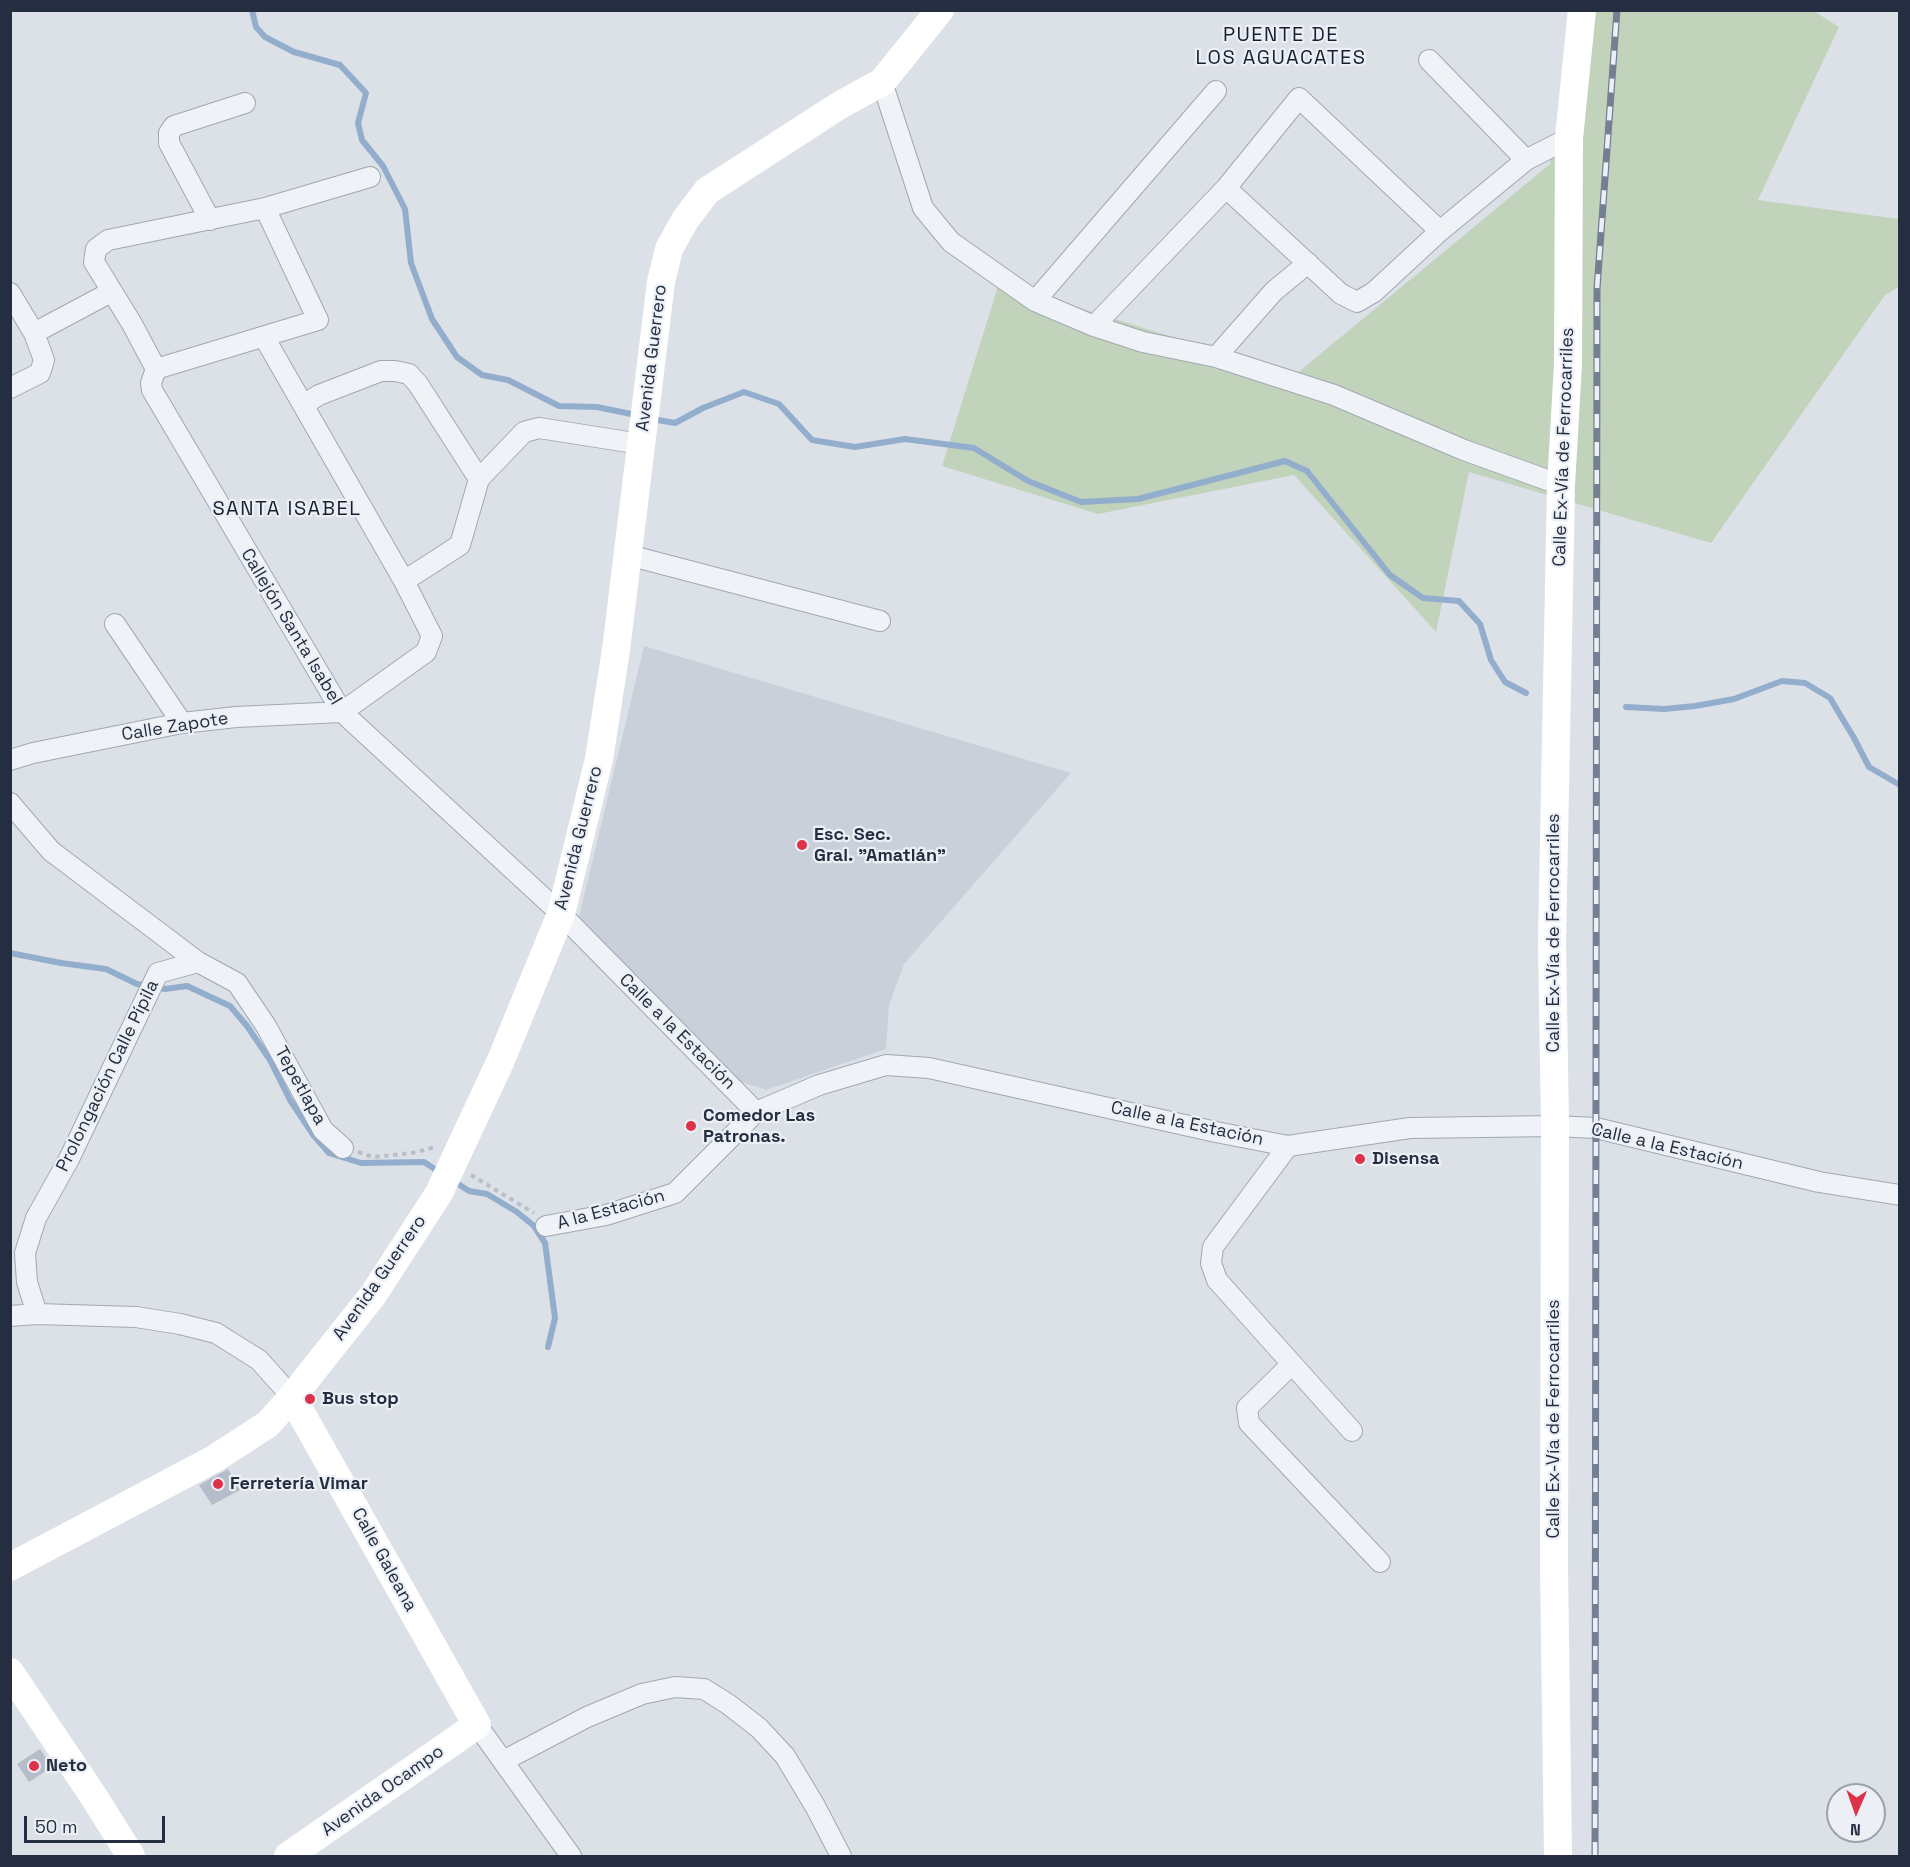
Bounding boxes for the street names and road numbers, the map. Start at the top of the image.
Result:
street label: Avenida Guerrero [632,283,672,433]
street label: Calle Ex-Vía de Ferrocarriles [1549,327,1579,567]
street label: Callejón Santa Isabel [236,545,346,709]
street label: Calle Zapote [120,708,230,746]
street label: Avenida Guerrero [551,764,607,912]
street label: Calle Ex-Vía de Ferrocarriles [1543,813,1565,1053]
street label: Calle a la Estación [614,969,740,1095]
street label: Prolongación Calle Pípila [52,977,164,1175]
street label: Tepetlapa [270,1043,330,1129]
street label: Calle a la Estación [1109,1097,1265,1151]
street label: Calle a la Estación [1589,1119,1745,1175]
street label: A la Estación [555,1185,667,1235]
street label: Avenida Guerrero [329,1211,431,1345]
street label: Calle Ex-Vía de Ferrocarriles [1543,1299,1565,1539]
street label: Calle Galeana [347,1504,421,1616]
street label: Avenida Ocampo [318,1741,448,1841]

